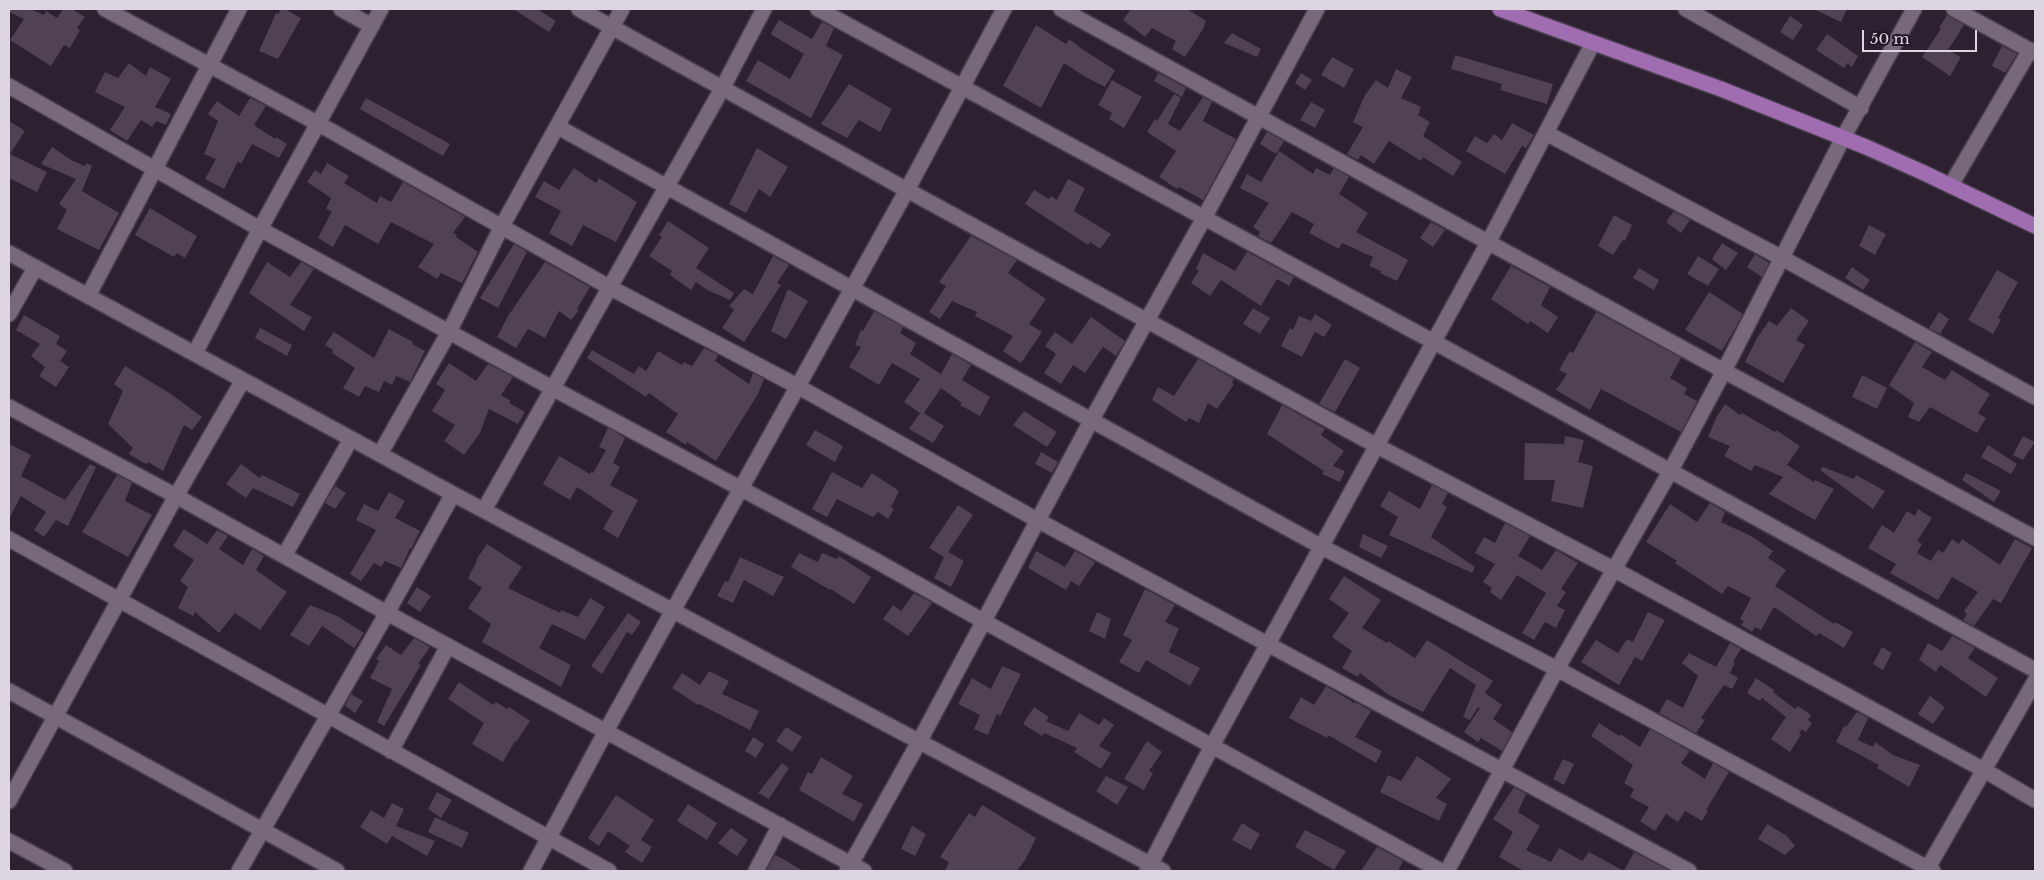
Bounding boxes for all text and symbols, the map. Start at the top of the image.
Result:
scale bar [1864,20,1979,52]
text: 50 m [1870,29,1910,48]

